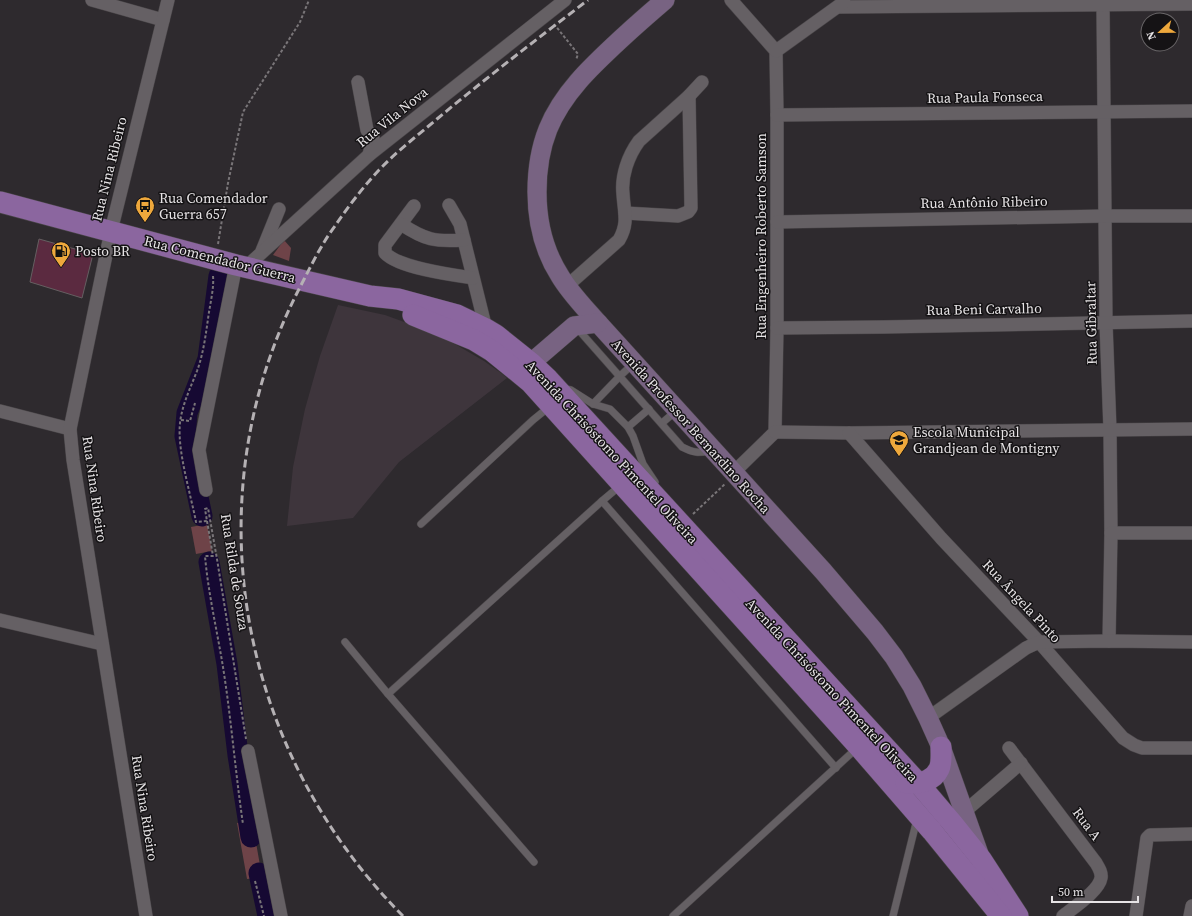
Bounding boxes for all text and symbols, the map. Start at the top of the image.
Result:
north arrow [1140,12,1180,52]
text: N [1143,29,1160,42]
street label: Rua Vila Nova [352,81,433,152]
street label: Rua Paula Fonseca [927,86,1044,108]
street label: Rua Nina Ribeiro [86,114,132,223]
street label: Rua Engenheiro Roberto Samson [751,132,771,339]
place label: Rua Comendador Guerra 657 [159,188,268,224]
street label: Rua Antônio Ribeiro [920,191,1048,213]
bus stop icon: Rua Comendador Guerra 657 [134,195,156,223]
street label: Rua Comendador Guerra [142,230,299,288]
fuel station icon: Posto BR [50,240,72,268]
place label: Posto BR [75,241,130,261]
street label: Rua Gibraltar [1080,281,1102,365]
street label: Rua Beni Carvalho [926,298,1042,320]
street label: Avenida Professor Bernardino Rocha [607,334,776,519]
street label: Avenida Chrisóstomo Pimentel Oliveira [521,356,703,549]
place label: Escola Municipal Grandjean de Montigny [913,422,1060,458]
school or university icon: Escola Municipal Grandjean de Montigny [888,429,910,457]
street label: Rua Nina Ribeiro [78,435,112,544]
street label: Rua Rilda de Souza [216,512,254,633]
street label: Rua Ângela Pinto [978,555,1066,647]
street label: Avenida Chrisóstomo Pimentel Oliveira [741,594,923,787]
street label: Rua Nina Ribeiro [127,754,163,863]
street label: Rua A [1068,803,1106,845]
scale bar [1052,878,1138,904]
text: 50 m [1058,884,1084,900]

